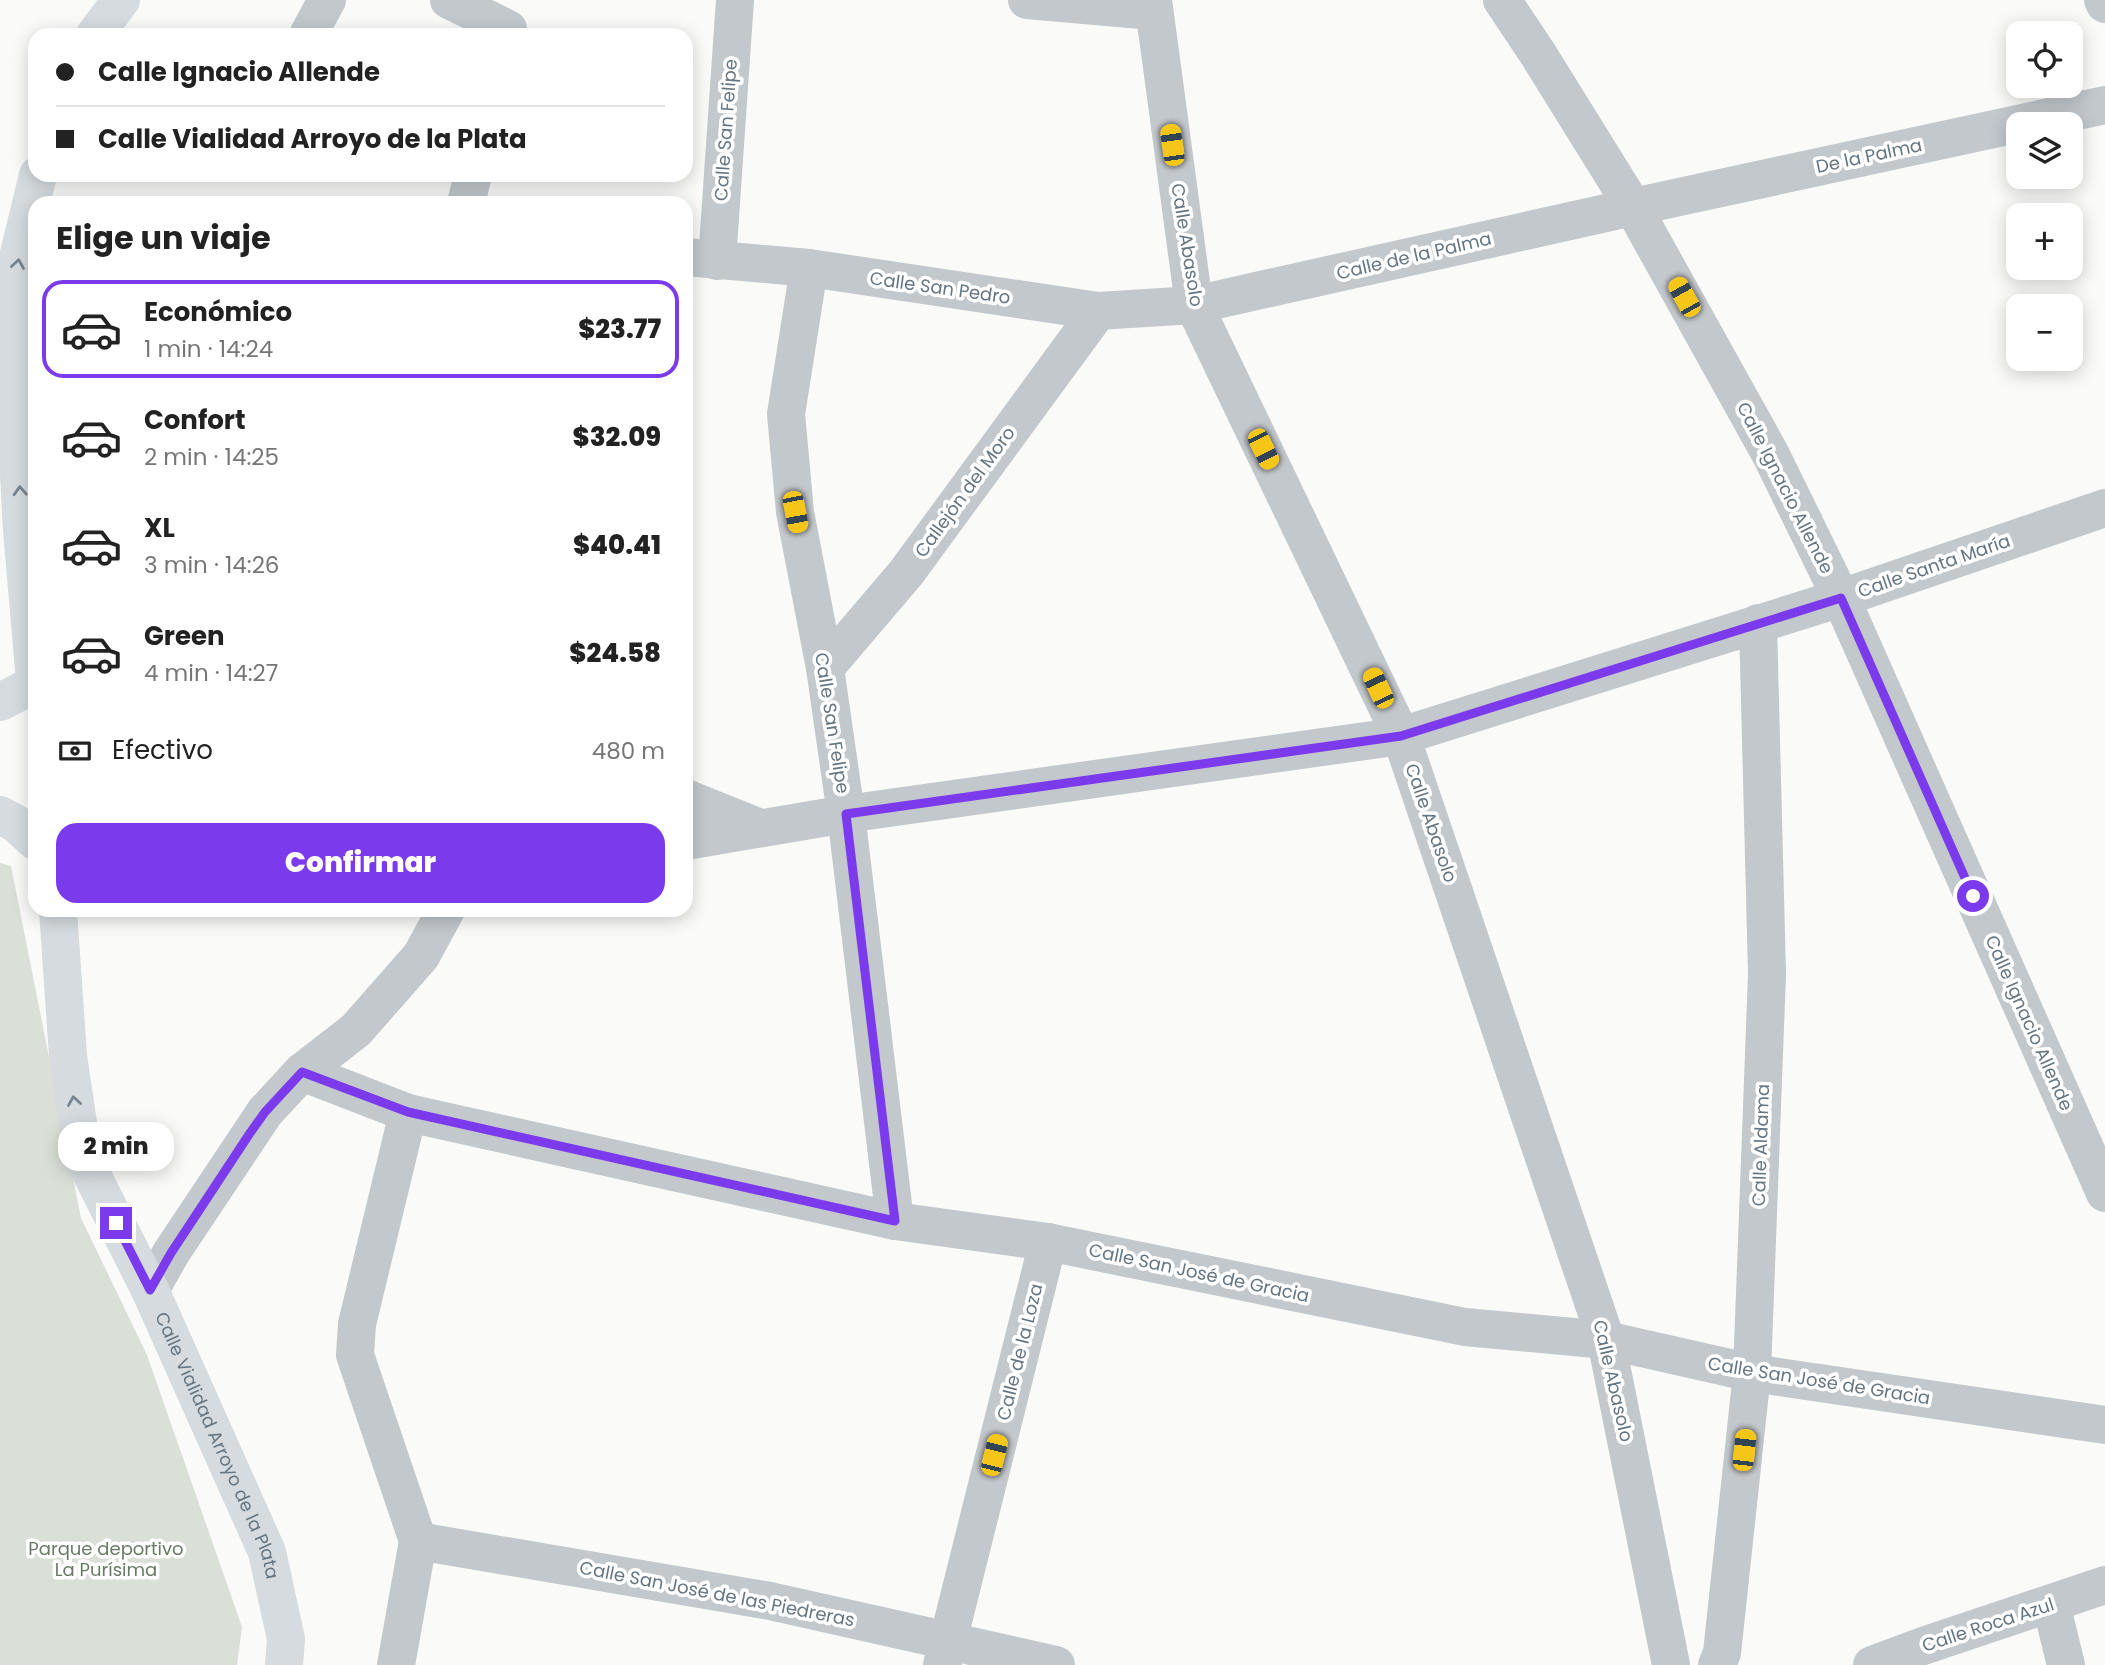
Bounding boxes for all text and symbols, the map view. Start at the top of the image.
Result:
map controls [2006,21,2083,371]
button: locate [2006,21,2083,98]
text: Calle Ignacio Allende [98,54,380,90]
street label: Calle San Felipe [708,58,743,202]
button: layers [2006,112,2083,189]
text: Calle Vialidad Arroyo de la Plata [98,121,527,157]
car [1159,123,1186,167]
street label: De la Palma [1814,132,1924,179]
street label: Calle Abasolo [1165,182,1210,308]
button: + [2006,203,2083,280]
text: Elige un viaje [56,215,271,260]
street label: Calle de la Palma [1334,226,1494,285]
one-way arrow [10,258,25,269]
street label: Calle San Pedro [868,265,1012,310]
car [1665,274,1704,320]
text: Económico [144,294,292,330]
button: − [2006,294,2083,371]
icon: car [60,298,123,361]
text: $23.77 [578,311,661,347]
text: 1 min · 14:24 [144,333,273,365]
street label: Calle Ignacio Allende [1731,398,1840,578]
text: Confort [144,402,246,438]
icon: car [60,406,123,469]
text: $32.09 [572,419,661,455]
street label: Callejón del Moro [909,421,1021,562]
car [1245,426,1282,472]
text: 2 min · 14:25 [144,441,279,473]
one-way arrow [12,485,27,496]
car [781,489,810,535]
text: XL [144,510,175,546]
icon: car [60,514,123,577]
text: $40.41 [573,527,661,563]
street label: Calle Santa María [1854,528,2013,603]
text: 3 min · 14:26 [144,549,279,581]
text: Green [144,618,225,654]
icon: car [60,622,123,685]
text: $24.58 [569,635,661,671]
street label: Calle San Felipe [809,651,856,795]
text: 4 min · 14:27 [144,657,278,689]
car [1360,665,1397,711]
icon: cash [56,732,94,770]
text: Efectivo [112,732,213,768]
text: 480 m [592,735,665,767]
street label: Calle Abasolo [1399,760,1464,886]
button: Confirmar [56,823,665,903]
route start [1957,880,1989,912]
street label: Calle Ignacio Allende [1979,931,2079,1115]
street label: Calle Aldama [1746,1083,1775,1207]
one-way arrow [67,1095,82,1107]
callout: 2 min [58,1122,174,1170]
text: 2 min [84,1130,148,1162]
route end [100,1207,132,1239]
street label: Calle San José de Gracia [1087,1237,1312,1308]
street label: Calle de la Loza [990,1281,1049,1423]
street label: Calle Vialidad Arroyo de la Plata [149,1308,285,1581]
street label: Calle Abasolo [1587,1318,1640,1444]
street label: Calle San José de Gracia [1706,1351,1932,1410]
car [1732,1428,1757,1472]
car [979,1432,1010,1478]
park label: Parque deportivo La Purísima [28,1536,184,1582]
street label: Calle San José de las Piedreras [577,1555,857,1632]
street label: Calle Roca Azul [1919,1591,2057,1658]

